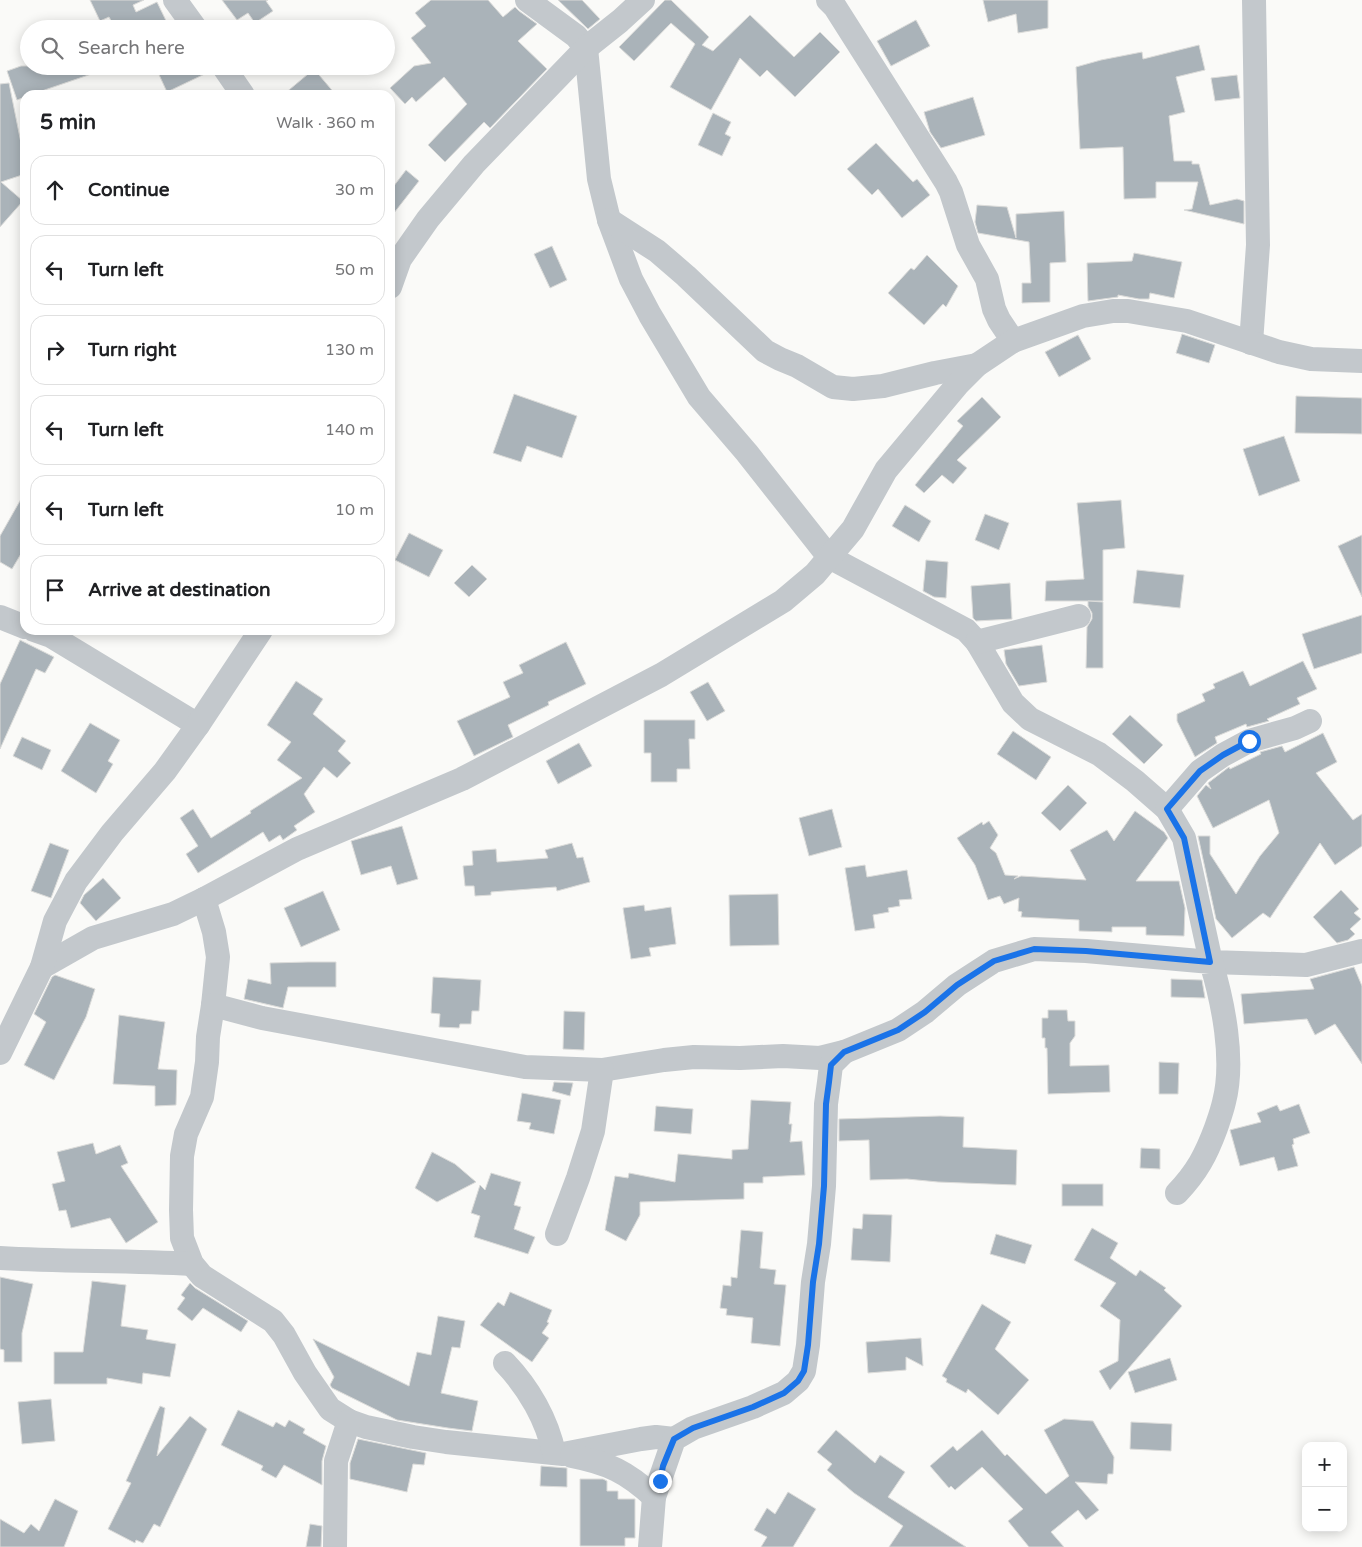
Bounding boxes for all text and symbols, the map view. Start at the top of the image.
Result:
search box [20,20,395,75]
icon: search [38,34,66,62]
text: Search here [78,37,185,59]
text: 5 min [40,110,96,135]
text: Walk · 360 m [276,113,375,133]
icon: ahead [41,176,69,204]
text: Continue [88,179,170,201]
text: 30 m [335,180,374,200]
icon: left [41,256,69,284]
text: Turn left [88,259,164,281]
text: 50 m [335,260,374,280]
icon: right [41,336,69,364]
text: Turn right [88,339,176,361]
text: 130 m [325,340,374,360]
icon: left [41,416,69,444]
text: Turn left [88,419,164,441]
text: 140 m [325,420,374,440]
icon: left [41,496,69,524]
text: Turn left [88,499,164,521]
text: 10 m [335,500,374,520]
icon: arrive [41,576,69,604]
text: Arrive at destination [88,579,271,601]
route start [1238,730,1261,753]
map controls [1302,1442,1347,1532]
button: + [1302,1442,1347,1487]
route end [649,1470,672,1493]
button: − [1302,1487,1347,1532]

